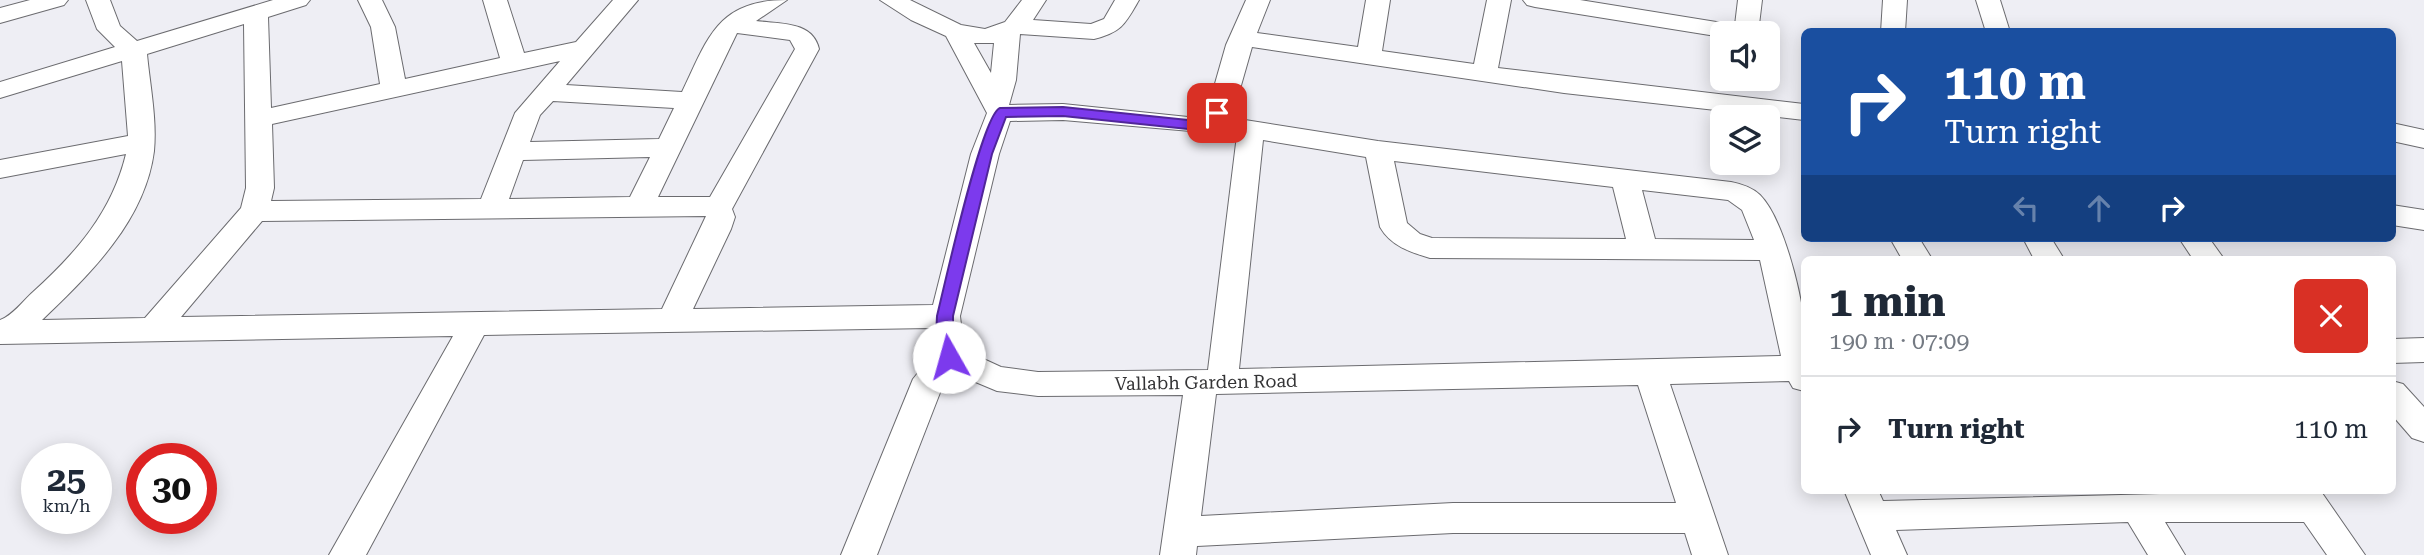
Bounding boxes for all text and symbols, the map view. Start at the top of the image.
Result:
map controls [1710,21,1780,175]
button: sound [1710,21,1780,91]
text: 110 m [1944,54,2086,111]
icon: right [1829,56,1920,147]
pin [1187,83,1247,143]
icon: arrive [1198,94,1236,132]
button: layers [1710,105,1780,175]
text: Turn right [1944,113,2101,151]
icon: left [2007,189,2045,227]
icon: ahead [2080,189,2118,227]
icon: right [2153,189,2191,227]
text: 1 min [1829,277,1946,326]
button: close [2294,279,2368,353]
position arrow [912,320,986,394]
text: 190 m · 07:09 [1829,328,1969,355]
street label: Vallabh Garden Road [1114,370,1298,394]
icon: right [1829,410,1867,448]
text: Turn right [1888,414,2024,444]
text: 110 m [2294,414,2368,444]
speed limit sign: 30 [126,443,217,534]
text: 25 [47,459,86,500]
text: km/h [42,495,91,516]

